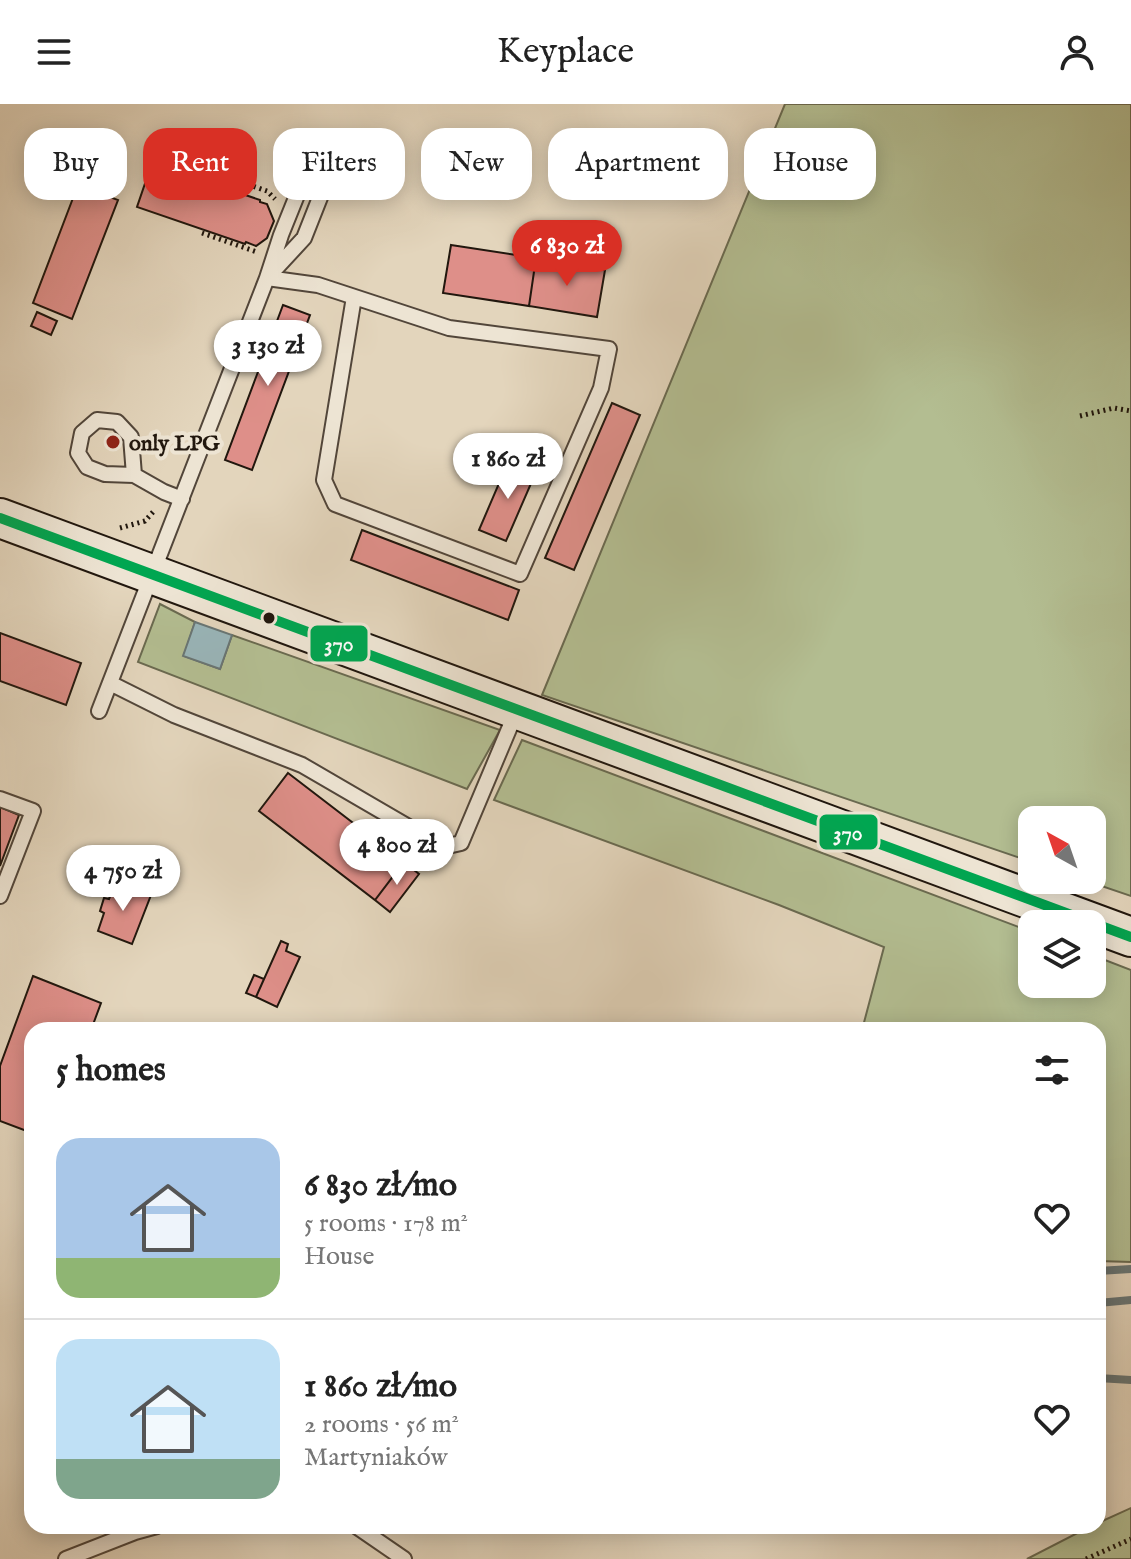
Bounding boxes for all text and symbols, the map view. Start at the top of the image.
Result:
text: Keyplace [497,29,634,75]
icon: menu [32,30,76,74]
icon: person [1055,30,1099,74]
chip: Buy [24,128,127,200]
chip: Rent [143,128,257,200]
chip: Filters [273,128,405,200]
chip: New [421,128,532,200]
chip: Apartment [548,128,728,200]
chip: House [744,128,876,200]
pin: 6 830 zł [484,220,650,288]
text: 6 830 zł [530,229,604,262]
pin: 3 130 zł [185,320,351,388]
text: 3 130 zł [232,329,304,362]
place label: only LPG [129,430,220,458]
marker: only LPG [104,433,122,451]
pin: 1 860 zł [425,433,591,501]
text: 1 860 zł [471,442,545,475]
unlabelled marker [261,610,277,626]
line badge: 370 [309,624,369,663]
text: 370 [324,631,354,659]
north arrow [1018,806,1106,894]
map controls [1018,806,1106,998]
line badge: 370 [818,813,879,851]
pin: 4 800 zł [314,819,480,887]
text: 370 [833,820,863,848]
text: 4 800 zł [358,828,437,861]
pin: 4 750 zł [40,845,206,913]
text: 4 750 zł [84,854,162,887]
button: layers [1018,910,1106,998]
icon: filters [1030,1048,1074,1092]
text: 5 homes [56,1049,166,1092]
text: 6 830 zł/mo [304,1164,457,1207]
icon: home [120,1170,216,1266]
icon: heart [1030,1196,1074,1240]
text: 5 rooms · 178 m² [304,1207,468,1240]
text: House [304,1240,374,1273]
text: 1 860 zł/mo [304,1365,457,1408]
icon: home [120,1371,216,1467]
icon: heart [1030,1397,1074,1441]
text: 2 rooms · 56 m² [304,1408,459,1441]
text: Martyniaków [304,1441,448,1474]

